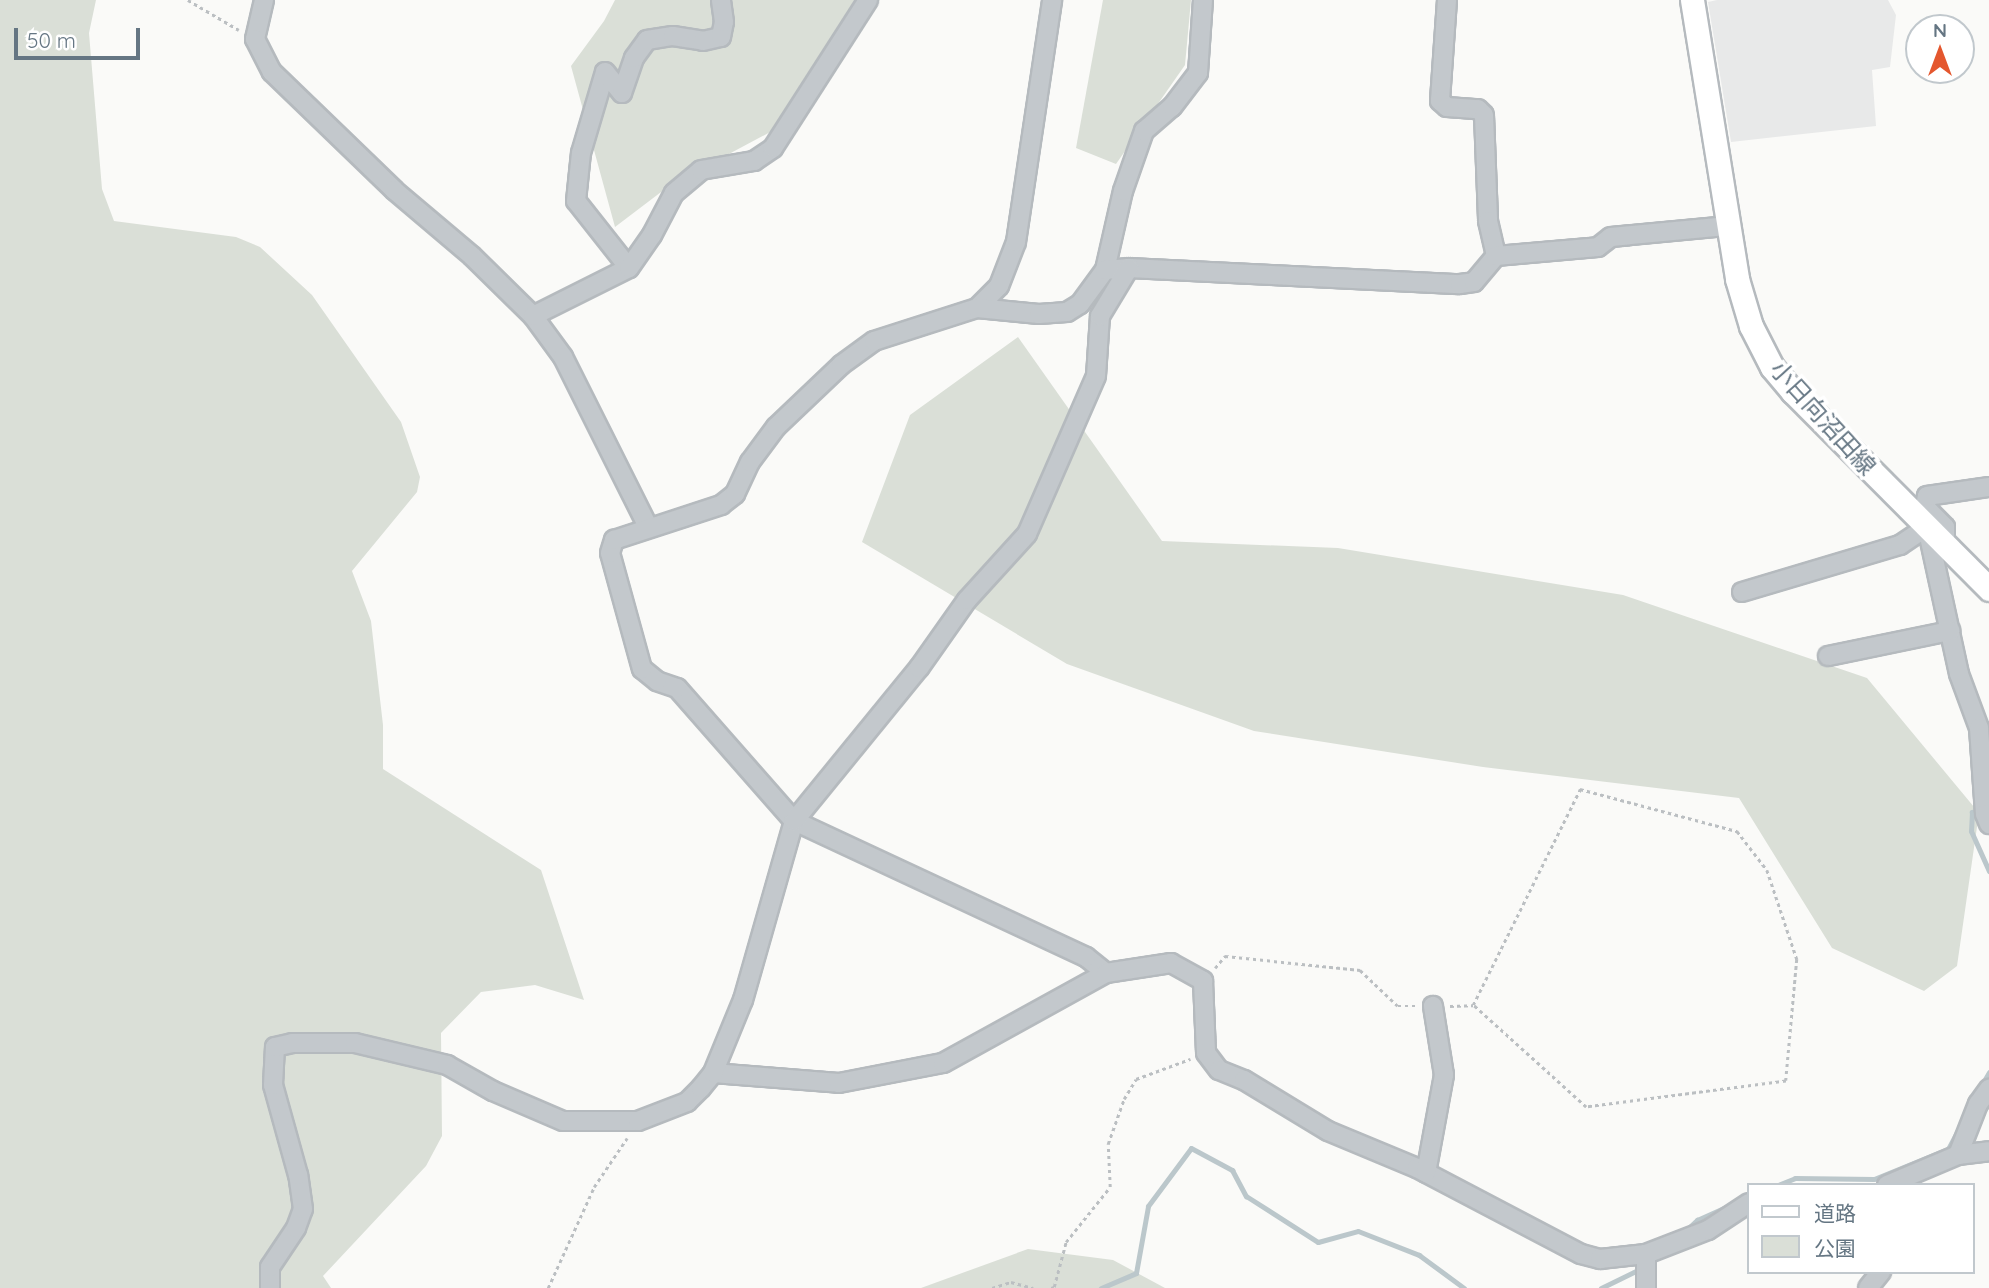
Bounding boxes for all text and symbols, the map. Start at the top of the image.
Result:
scale bar [18,14,144,58]
north arrow [1905,14,1975,84]
text: N [1933,18,1947,42]
text: 50 m [27,27,76,53]
street label: 小日向沼田線 [1764,355,1882,481]
legend [1748,1183,1975,1274]
text: 道路 [1814,1200,1856,1226]
text: 公園 [1814,1235,1856,1261]

